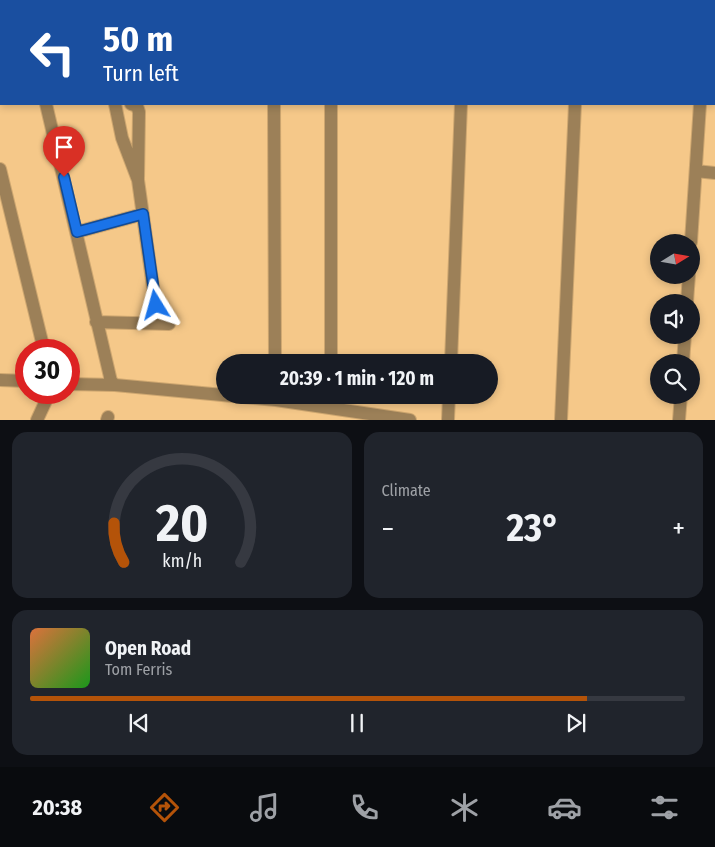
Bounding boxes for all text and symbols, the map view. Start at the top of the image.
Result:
text: 50 m [103,18,173,60]
icon: left [20,20,85,85]
text: Turn left [103,60,179,87]
pin [43,126,85,177]
icon: arrive [50,133,78,161]
north arrow [650,234,700,284]
map controls [650,234,700,404]
position arrow [129,278,181,330]
button: sound [650,294,700,344]
speed limit sign: 30 [15,339,80,404]
button: search [650,354,700,404]
text: 20:39 · 1 min · 120 m [280,367,434,390]
text: Climate [382,481,431,500]
text: 20 [155,492,208,555]
text: 23° [507,505,560,551]
text: − [382,512,394,545]
text: + [672,512,685,545]
text: km/h [162,550,202,572]
text: Open Road [105,637,191,660]
text: Tom Ferris [105,660,172,679]
icon: previous [125,709,153,737]
icon: pause [343,709,371,737]
icon: next [562,709,590,737]
icon: directions [147,790,182,825]
icon: music [247,790,282,825]
icon: phone [347,790,382,825]
icon: climate [447,790,482,825]
icon: car [547,790,582,825]
icon: filters [647,790,682,825]
text: 20:38 [33,794,82,821]

